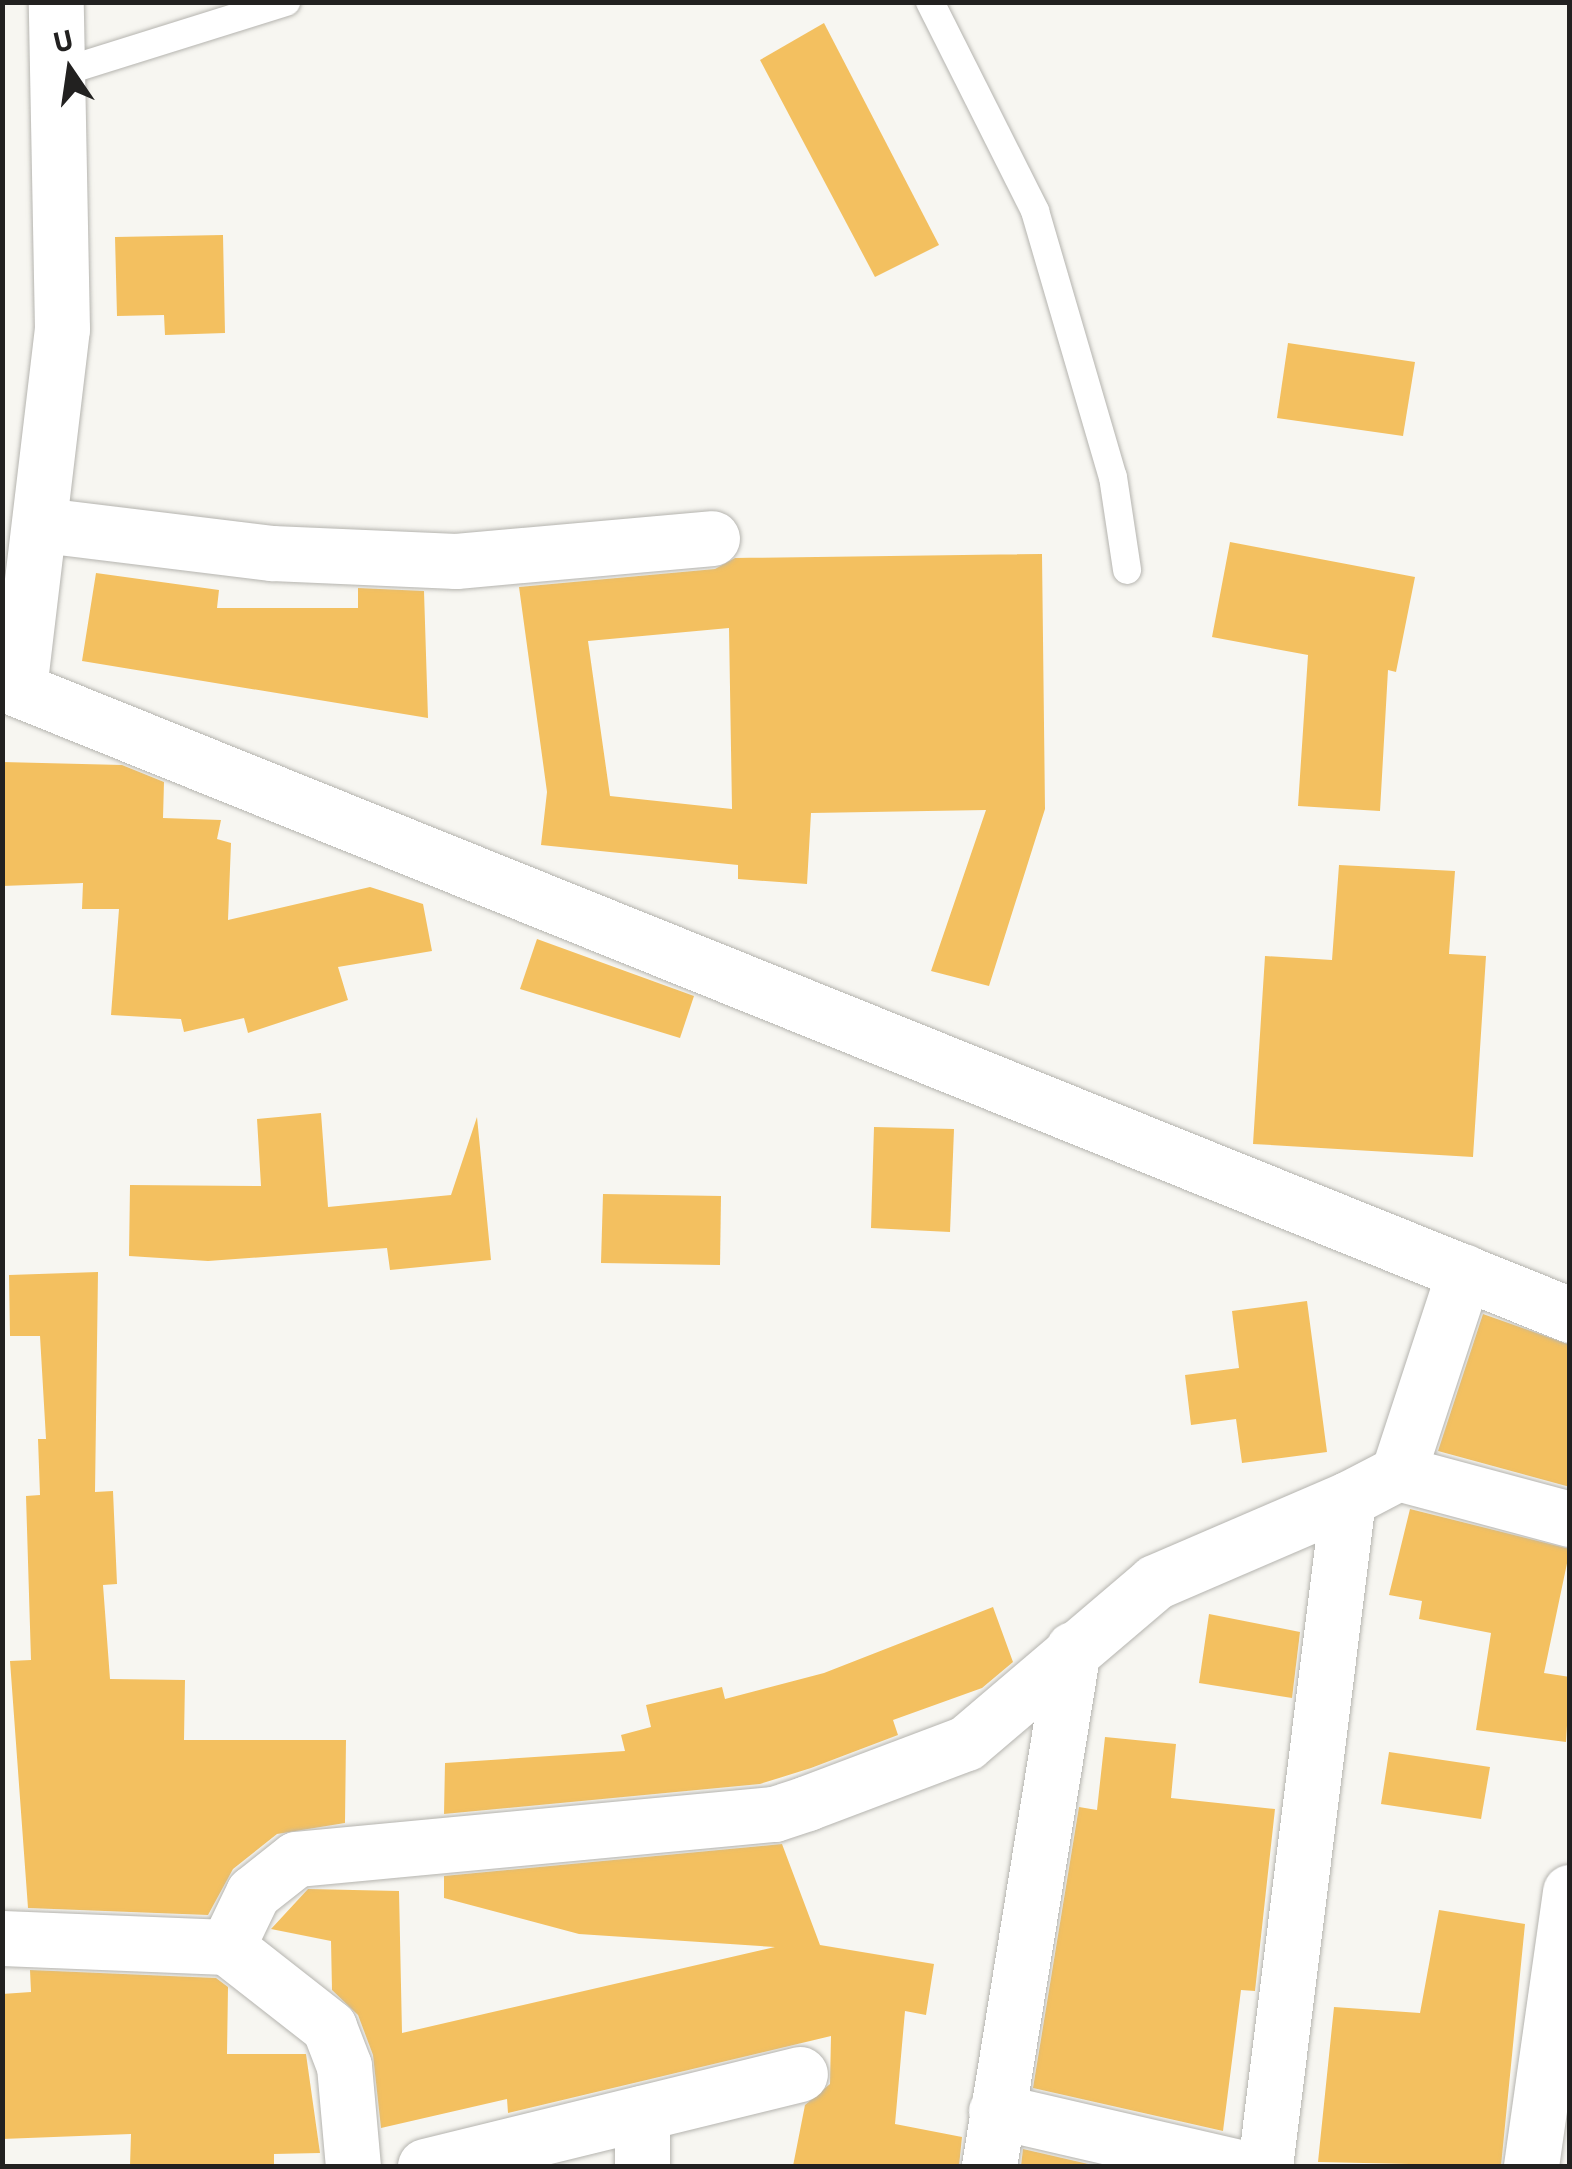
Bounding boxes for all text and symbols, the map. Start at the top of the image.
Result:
north arrow [20,20,120,120]
text: U [50,20,77,60]

